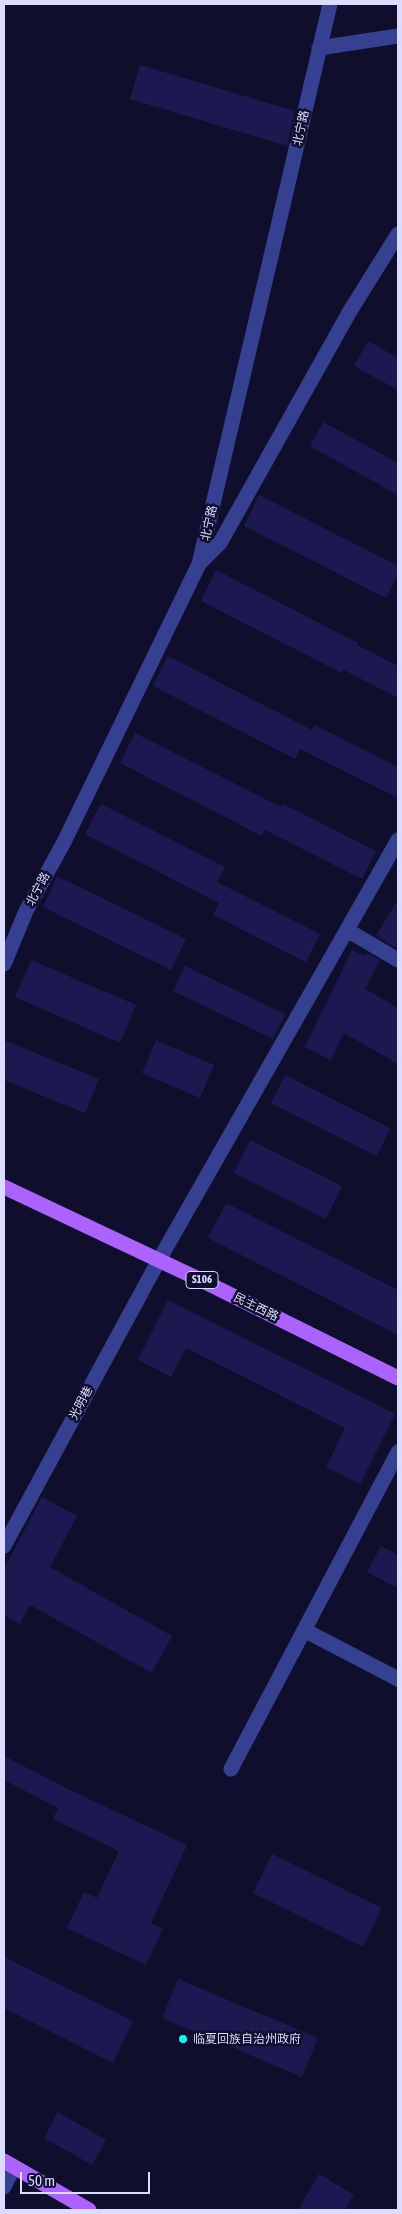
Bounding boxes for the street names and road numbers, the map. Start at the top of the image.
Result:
street label: 北宁路 [290,109,312,147]
street label: 北宁路 [198,504,220,542]
street label: 北宁路 [23,870,53,908]
road number: S106 [186,1272,218,1288]
street label: 民主西路 [231,1290,281,1324]
street label: 光明巷 [66,1384,96,1422]

